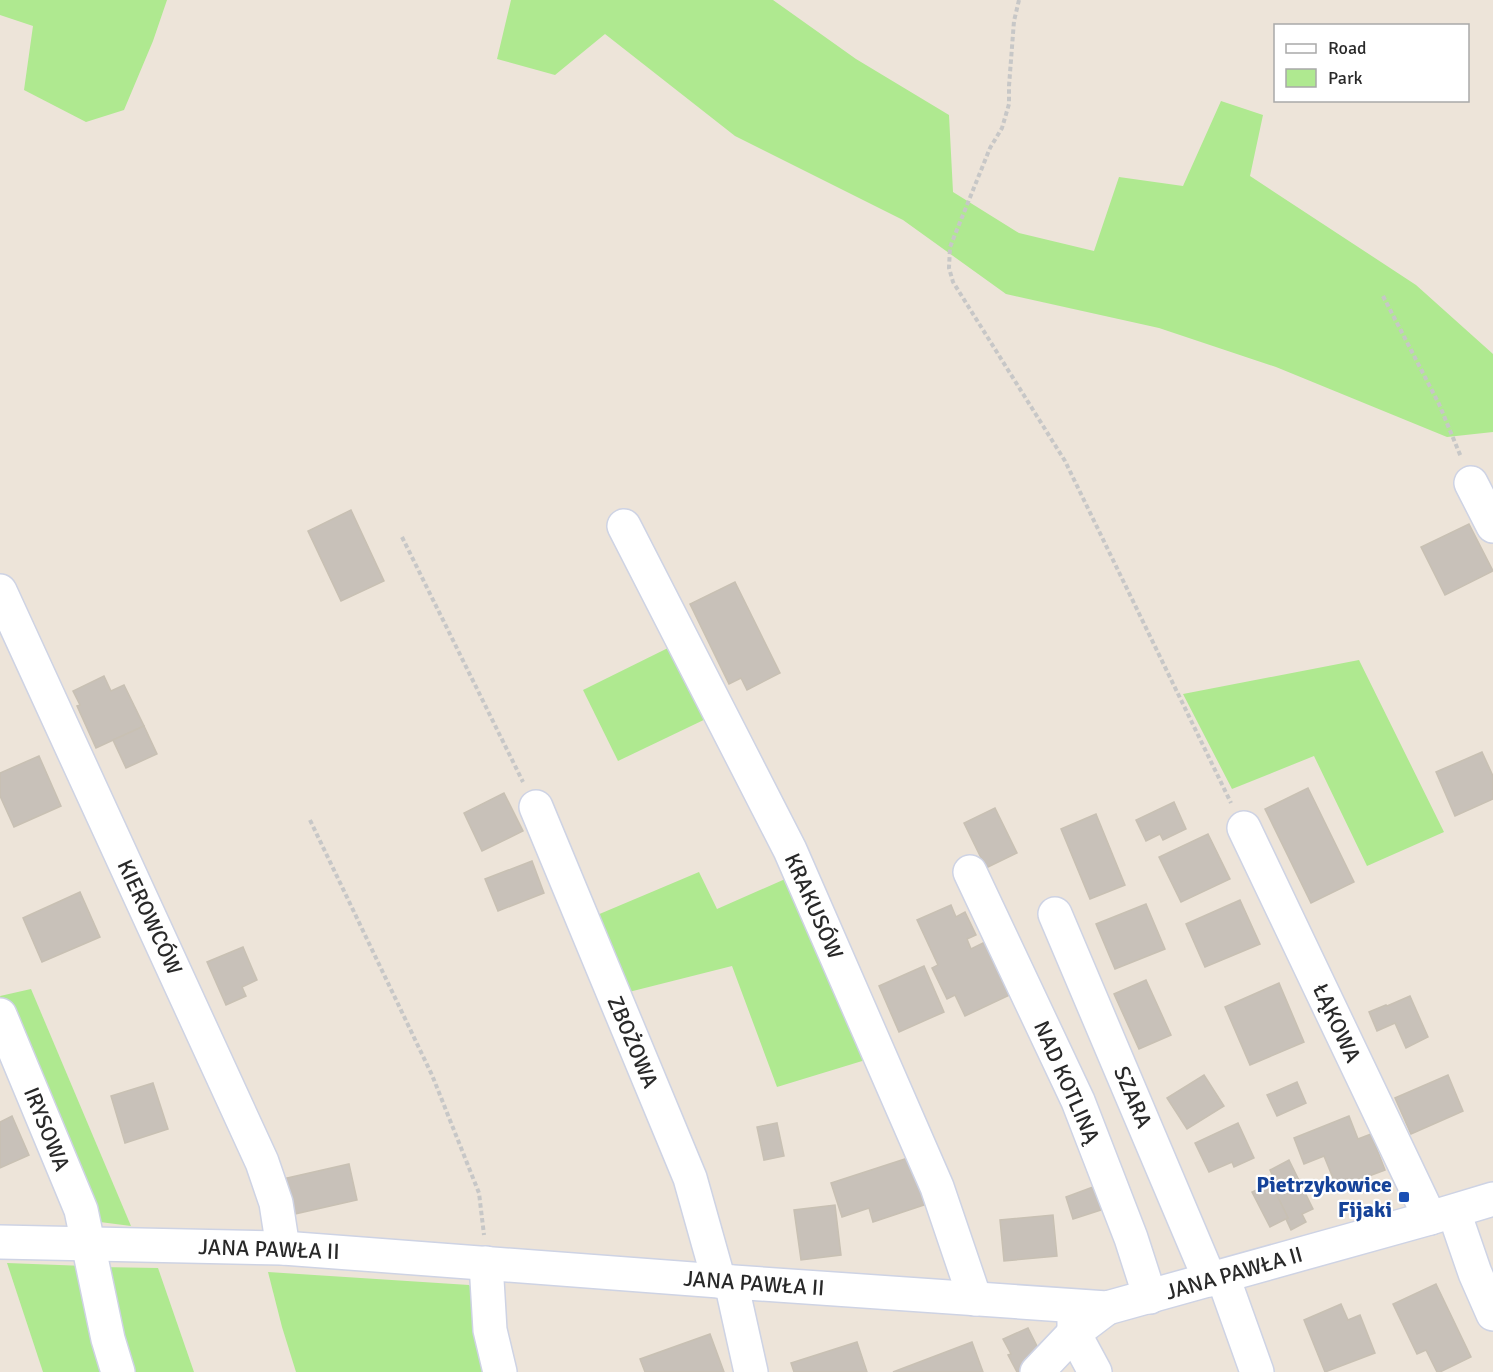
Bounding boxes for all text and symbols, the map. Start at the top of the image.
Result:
legend [1274,24,1469,102]
text: Road [1328,37,1367,59]
text: Park [1328,67,1363,89]
street label: KRAKUSÓW [779,849,849,963]
street label: KIEROWCÓW [112,855,189,979]
street label: ŁĄKOWA [1307,979,1367,1067]
street label: ZBOŻOWA [602,992,665,1093]
street label: NAD KOTLINĄ [1028,1017,1106,1148]
street label: SZARA [1108,1062,1158,1132]
street label: IRYSOWA [18,1083,76,1175]
place label: Pietrzykowice Fijaki [1256,1171,1392,1223]
marker: Pietrzykowice Fijaki [1397,1190,1411,1204]
street label: JANA PAWŁA II [198,1233,340,1265]
street label: JANA PAWŁA II [1162,1241,1306,1305]
street label: JANA PAWŁA II [682,1265,826,1301]

